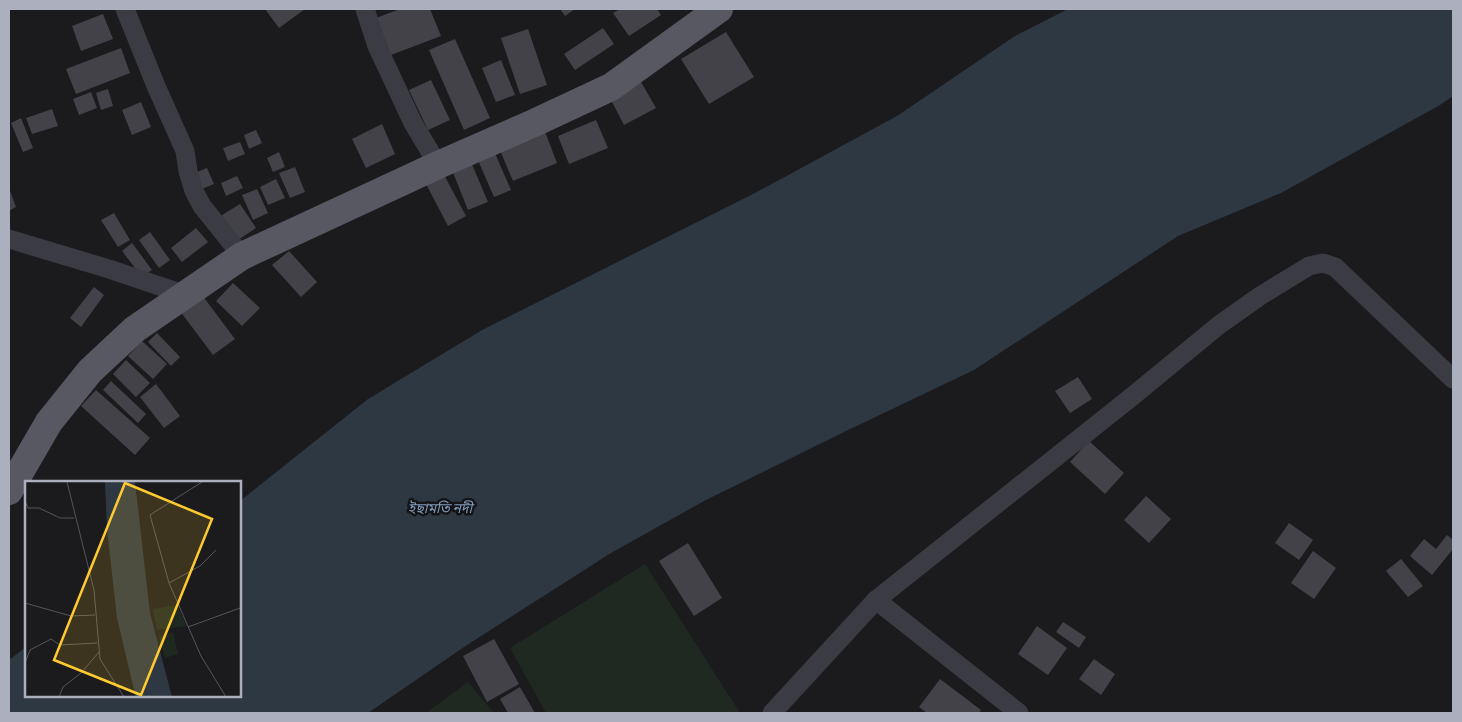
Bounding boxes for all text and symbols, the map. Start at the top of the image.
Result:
inset map [25,481,241,697]
water label: ইছামতি নদী [408,498,476,517]

